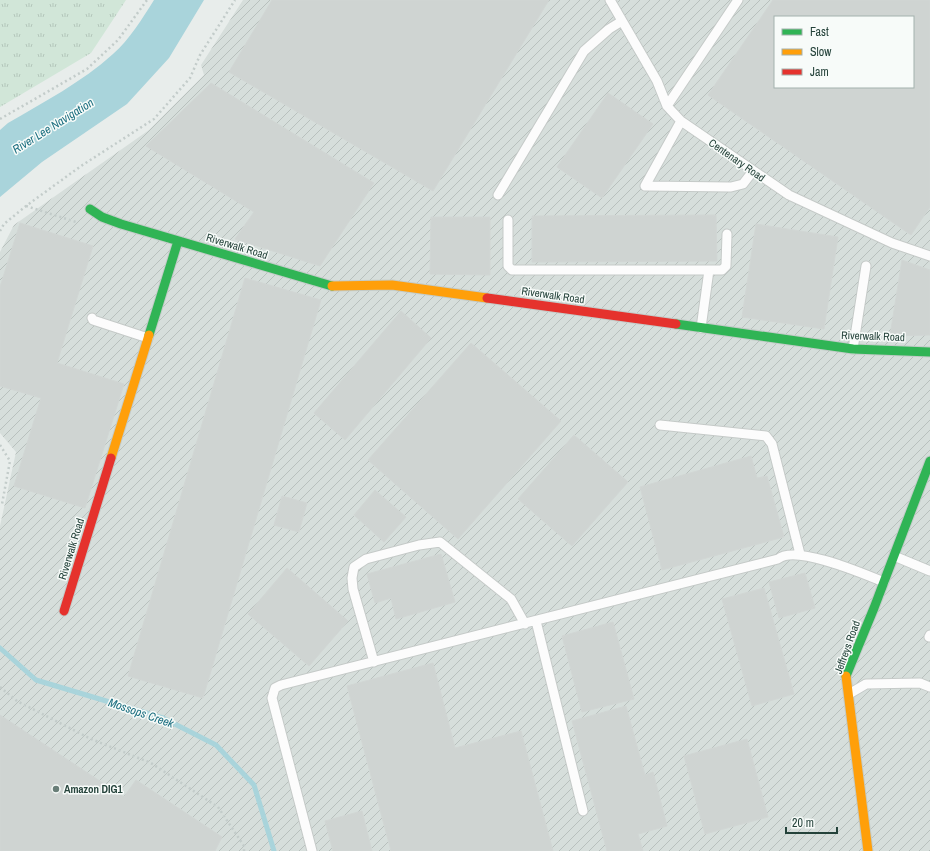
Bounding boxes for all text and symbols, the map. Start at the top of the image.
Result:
legend [774,16,914,88]
text: Fast [810,24,829,40]
text: Slow [810,44,832,60]
text: Jam [810,64,829,80]
water label: River Lee Navigation [9,95,97,157]
street label: Centenary Road [706,135,768,185]
street label: Riverwalk Road [205,230,269,262]
street label: Riverwalk Road [520,284,586,306]
street label: Riverwalk Road [841,328,905,344]
street label: Riverwalk Road [55,517,87,581]
street label: Jeffreys Road [831,619,863,675]
water label: Mossops Creek [106,694,177,732]
place label: Amazon DIG1 [64,782,123,796]
marker: Amazon DIG1 [51,784,61,794]
scale bar [786,809,837,835]
text: 20 m [792,815,814,831]

